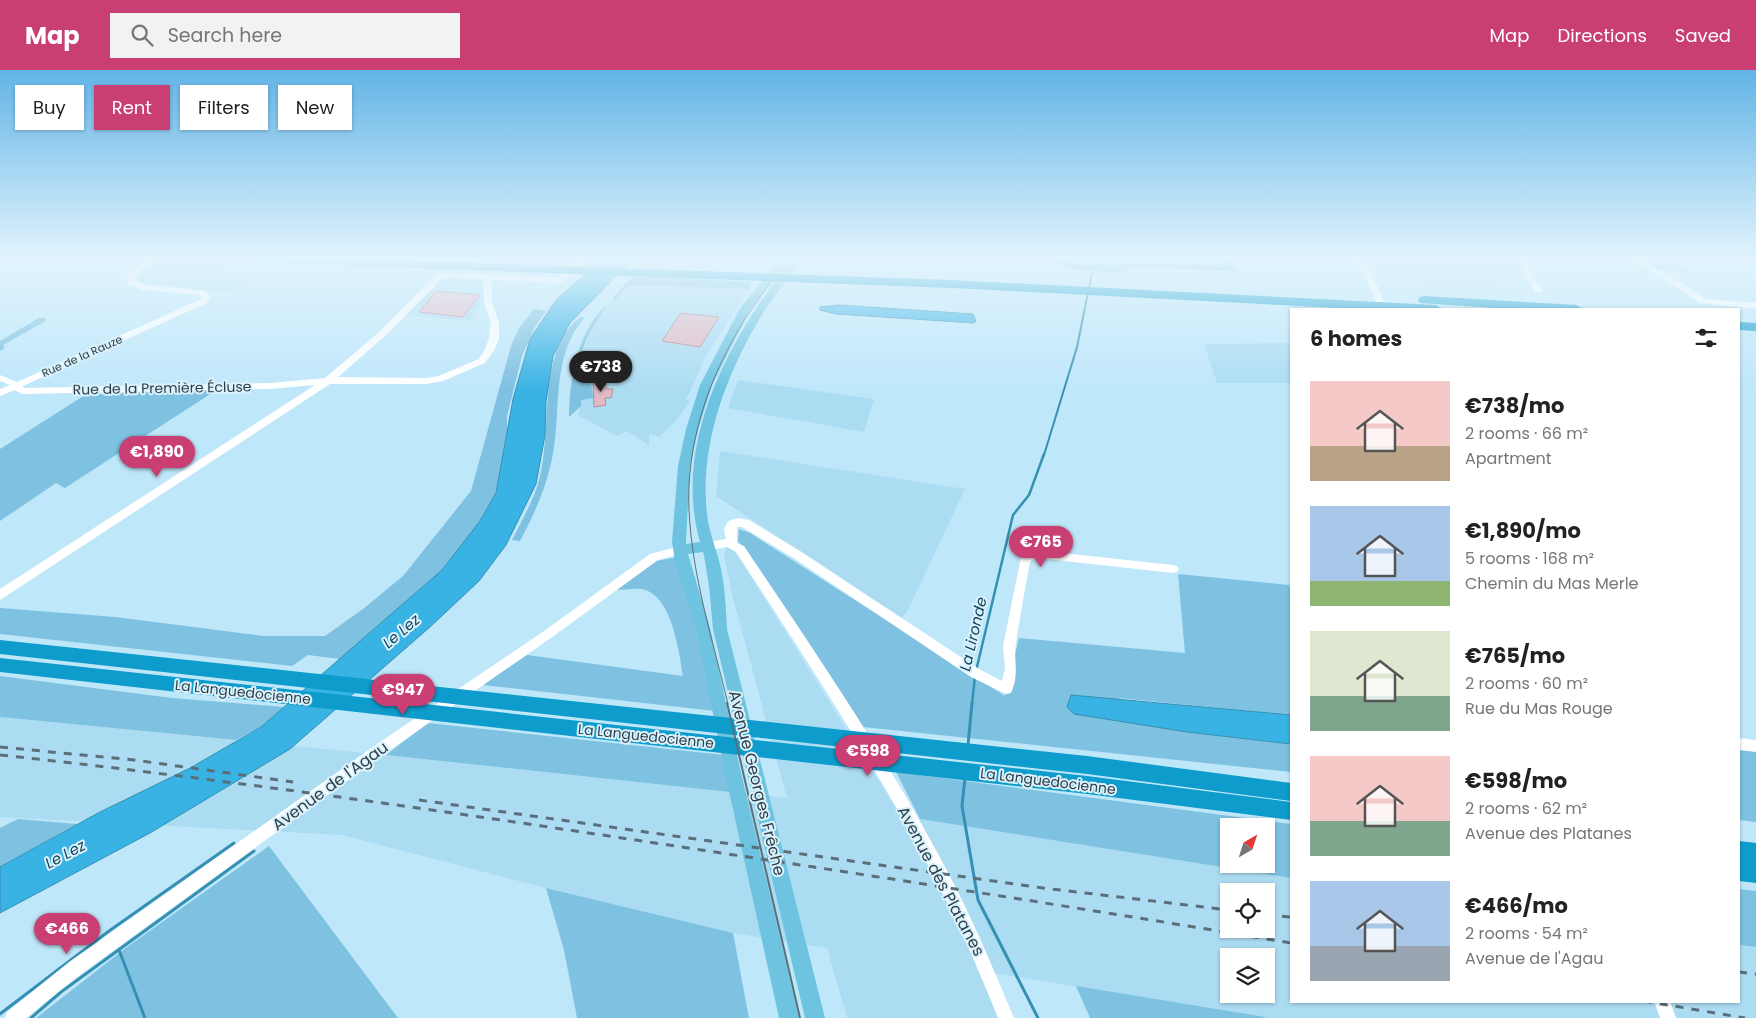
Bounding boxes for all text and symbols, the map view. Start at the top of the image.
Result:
search box [110,13,460,58]
text: Map [25,19,80,52]
icon: search [128,21,156,49]
text: Search here [168,22,282,49]
text: Map [1490,23,1529,48]
text: Directions [1557,23,1647,48]
text: Saved [1675,23,1731,48]
chip: Buy [15,85,84,130]
chip: Rent [94,85,170,130]
chip: Filters [180,85,268,130]
chip: New [278,85,352,130]
text: 6 homes [1310,324,1402,353]
icon: filters [1692,324,1720,352]
street label: Rue de la Rauze [39,331,125,381]
pin: €738 [571,350,631,393]
text: €738 [580,355,622,378]
street label: Rue de la Première Écluse [72,376,252,400]
text: €738/mo [1465,391,1564,420]
icon: home [1350,401,1410,461]
text: 2 rooms · 66 m² [1465,422,1588,445]
pin: €1,890 [116,436,198,478]
text: €1,890 [130,440,184,463]
text: Apartment [1465,447,1552,470]
text: €1,890/mo [1465,516,1581,545]
pin: €765 [1011,526,1071,568]
icon: home [1350,526,1410,586]
text: €765 [1020,530,1062,553]
text: 5 rooms · 168 m² [1465,547,1594,570]
text: Chemin du Mas Merle [1465,572,1639,595]
water label: La Lironde [954,595,992,673]
water label: Le Lez [378,609,424,653]
text: €765/mo [1465,641,1565,670]
icon: home [1350,651,1410,711]
text: 2 rooms · 60 m² [1465,672,1588,695]
pin: €947 [373,674,433,716]
street label: La Languedocienne [174,675,312,709]
text: €947 [382,678,424,701]
street label: Avenue Georges Frêche [723,688,791,878]
text: Rue du Mas Rouge [1465,697,1613,720]
street label: La Languedocienne [577,719,715,753]
pin: €598 [838,734,898,777]
street label: Avenue de l'Agau [267,736,393,836]
text: €598 [846,739,890,762]
street label: La Languedocienne [979,763,1117,799]
text: €598/mo [1465,766,1567,795]
icon: home [1350,776,1410,836]
text: 2 rooms · 62 m² [1465,797,1587,820]
street label: Avenue des Platanes [892,802,990,960]
north arrow [1220,818,1275,872]
map controls [1220,818,1275,1003]
text: Avenue des Platanes [1465,822,1632,845]
water label: Le Lez [41,835,89,873]
button: locate [1220,883,1275,938]
text: €466/mo [1465,891,1568,920]
icon: home [1350,901,1410,961]
pin: €466 [37,912,97,955]
text: €466 [45,917,89,940]
text: 2 rooms · 54 m² [1465,922,1588,945]
text: Avenue de l'Agau [1465,947,1604,970]
button: layers [1220,948,1275,1003]

